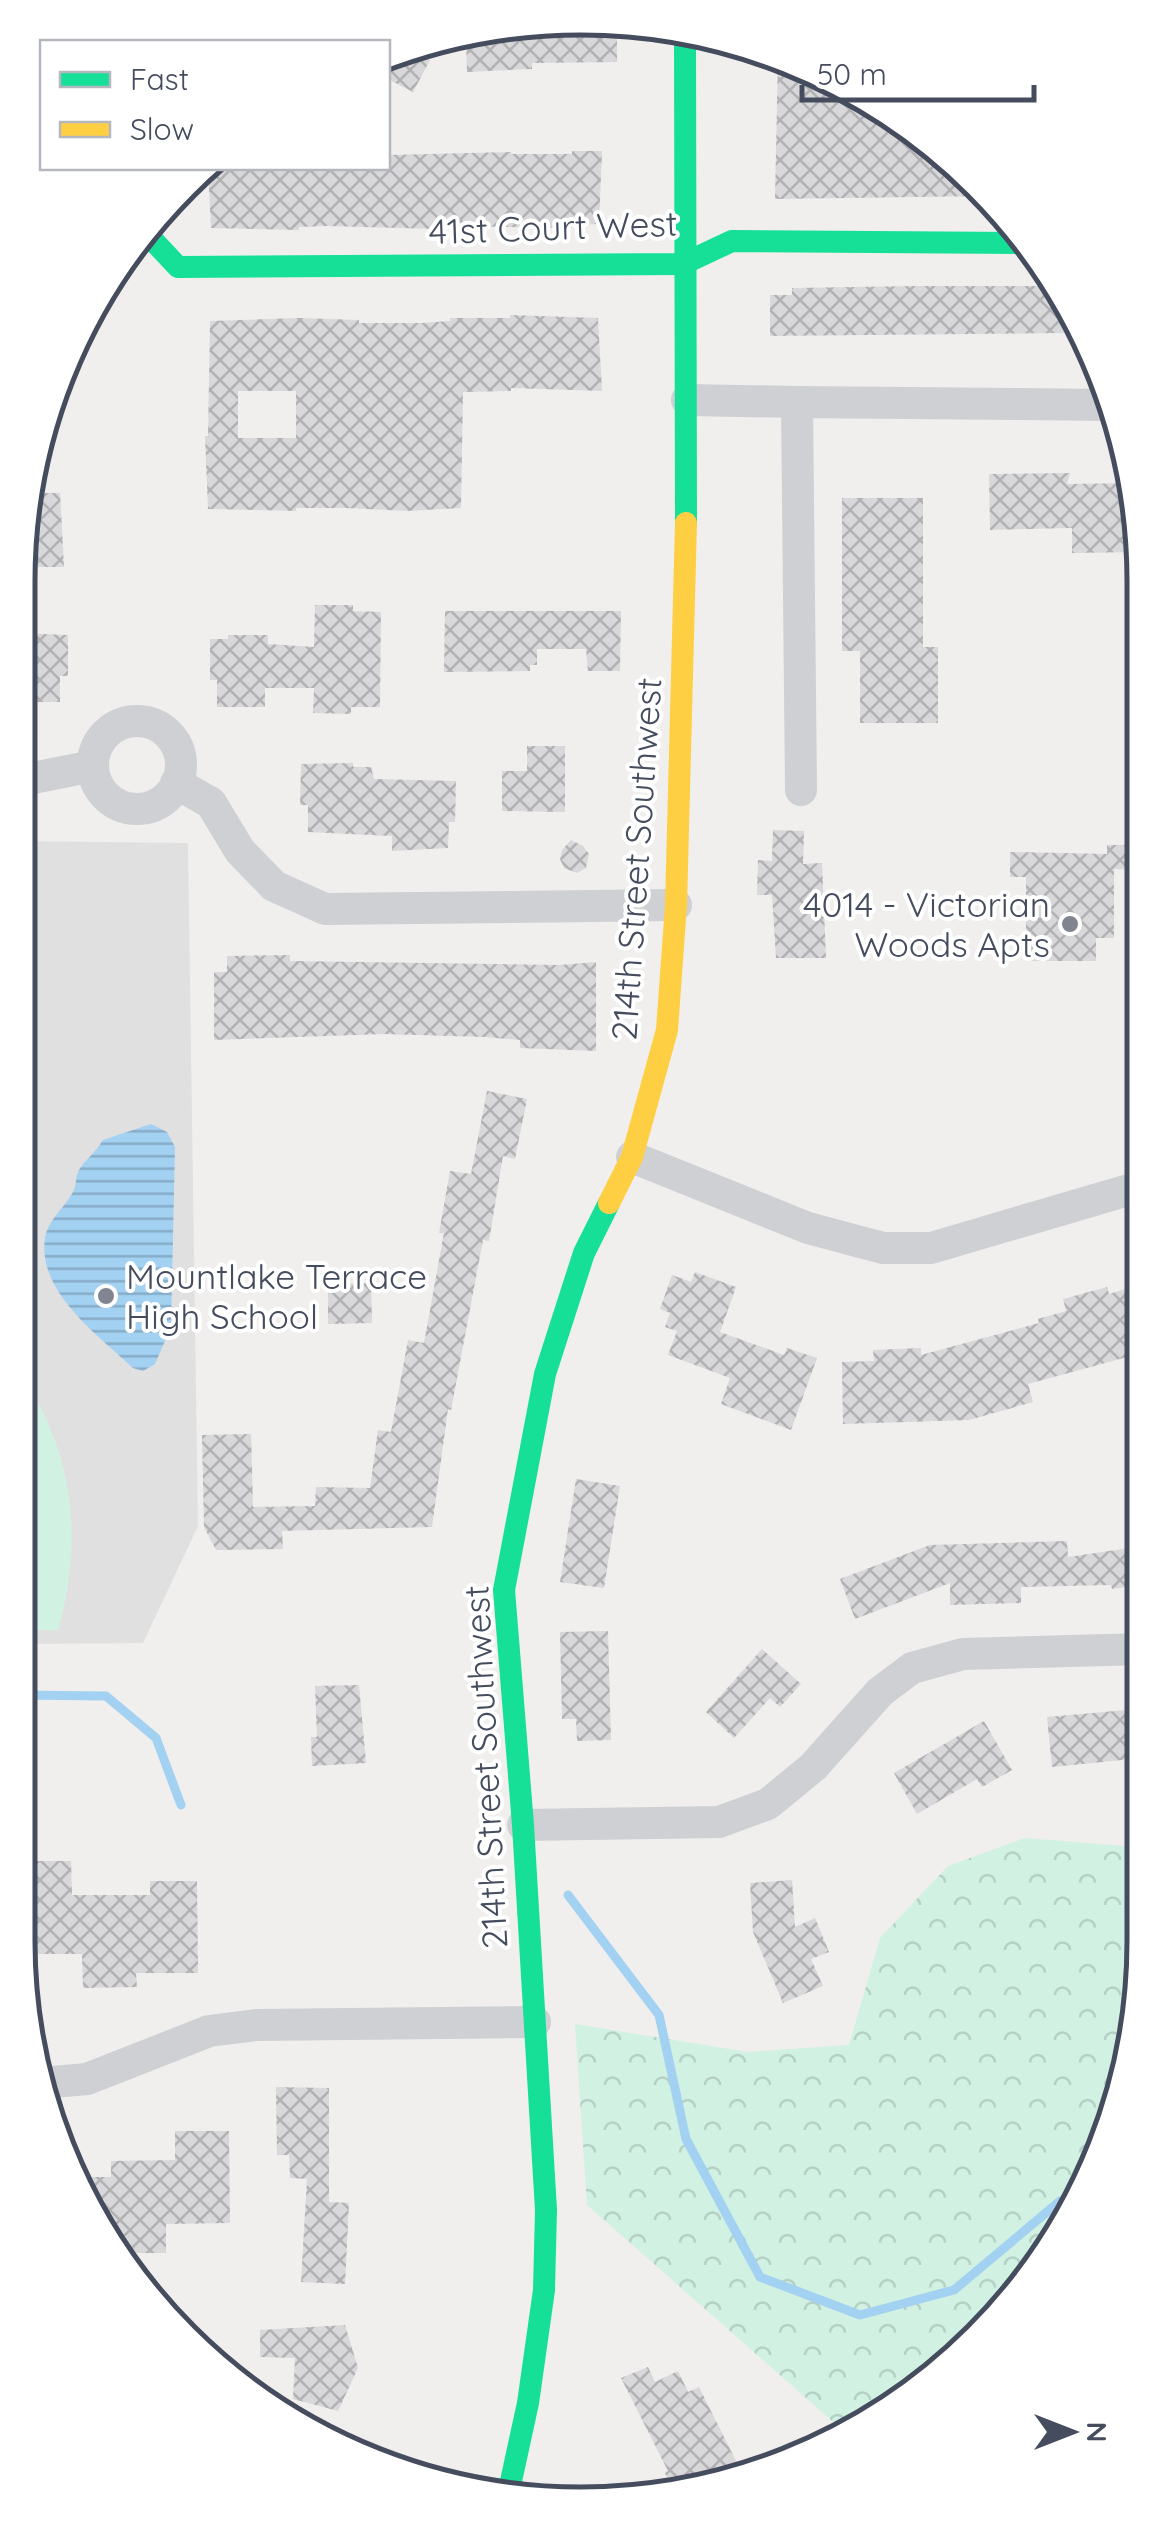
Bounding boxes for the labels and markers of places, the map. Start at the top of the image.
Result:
place label: 4014 - Victorian Woods Apts [803,882,1050,966]
marker: 4014 - Victorian Woods Apts [1059,913,1081,935]
place label: Mountlake Terrace High School [126,1254,427,1338]
marker: Mountlake Terrace High School [95,1285,117,1307]

